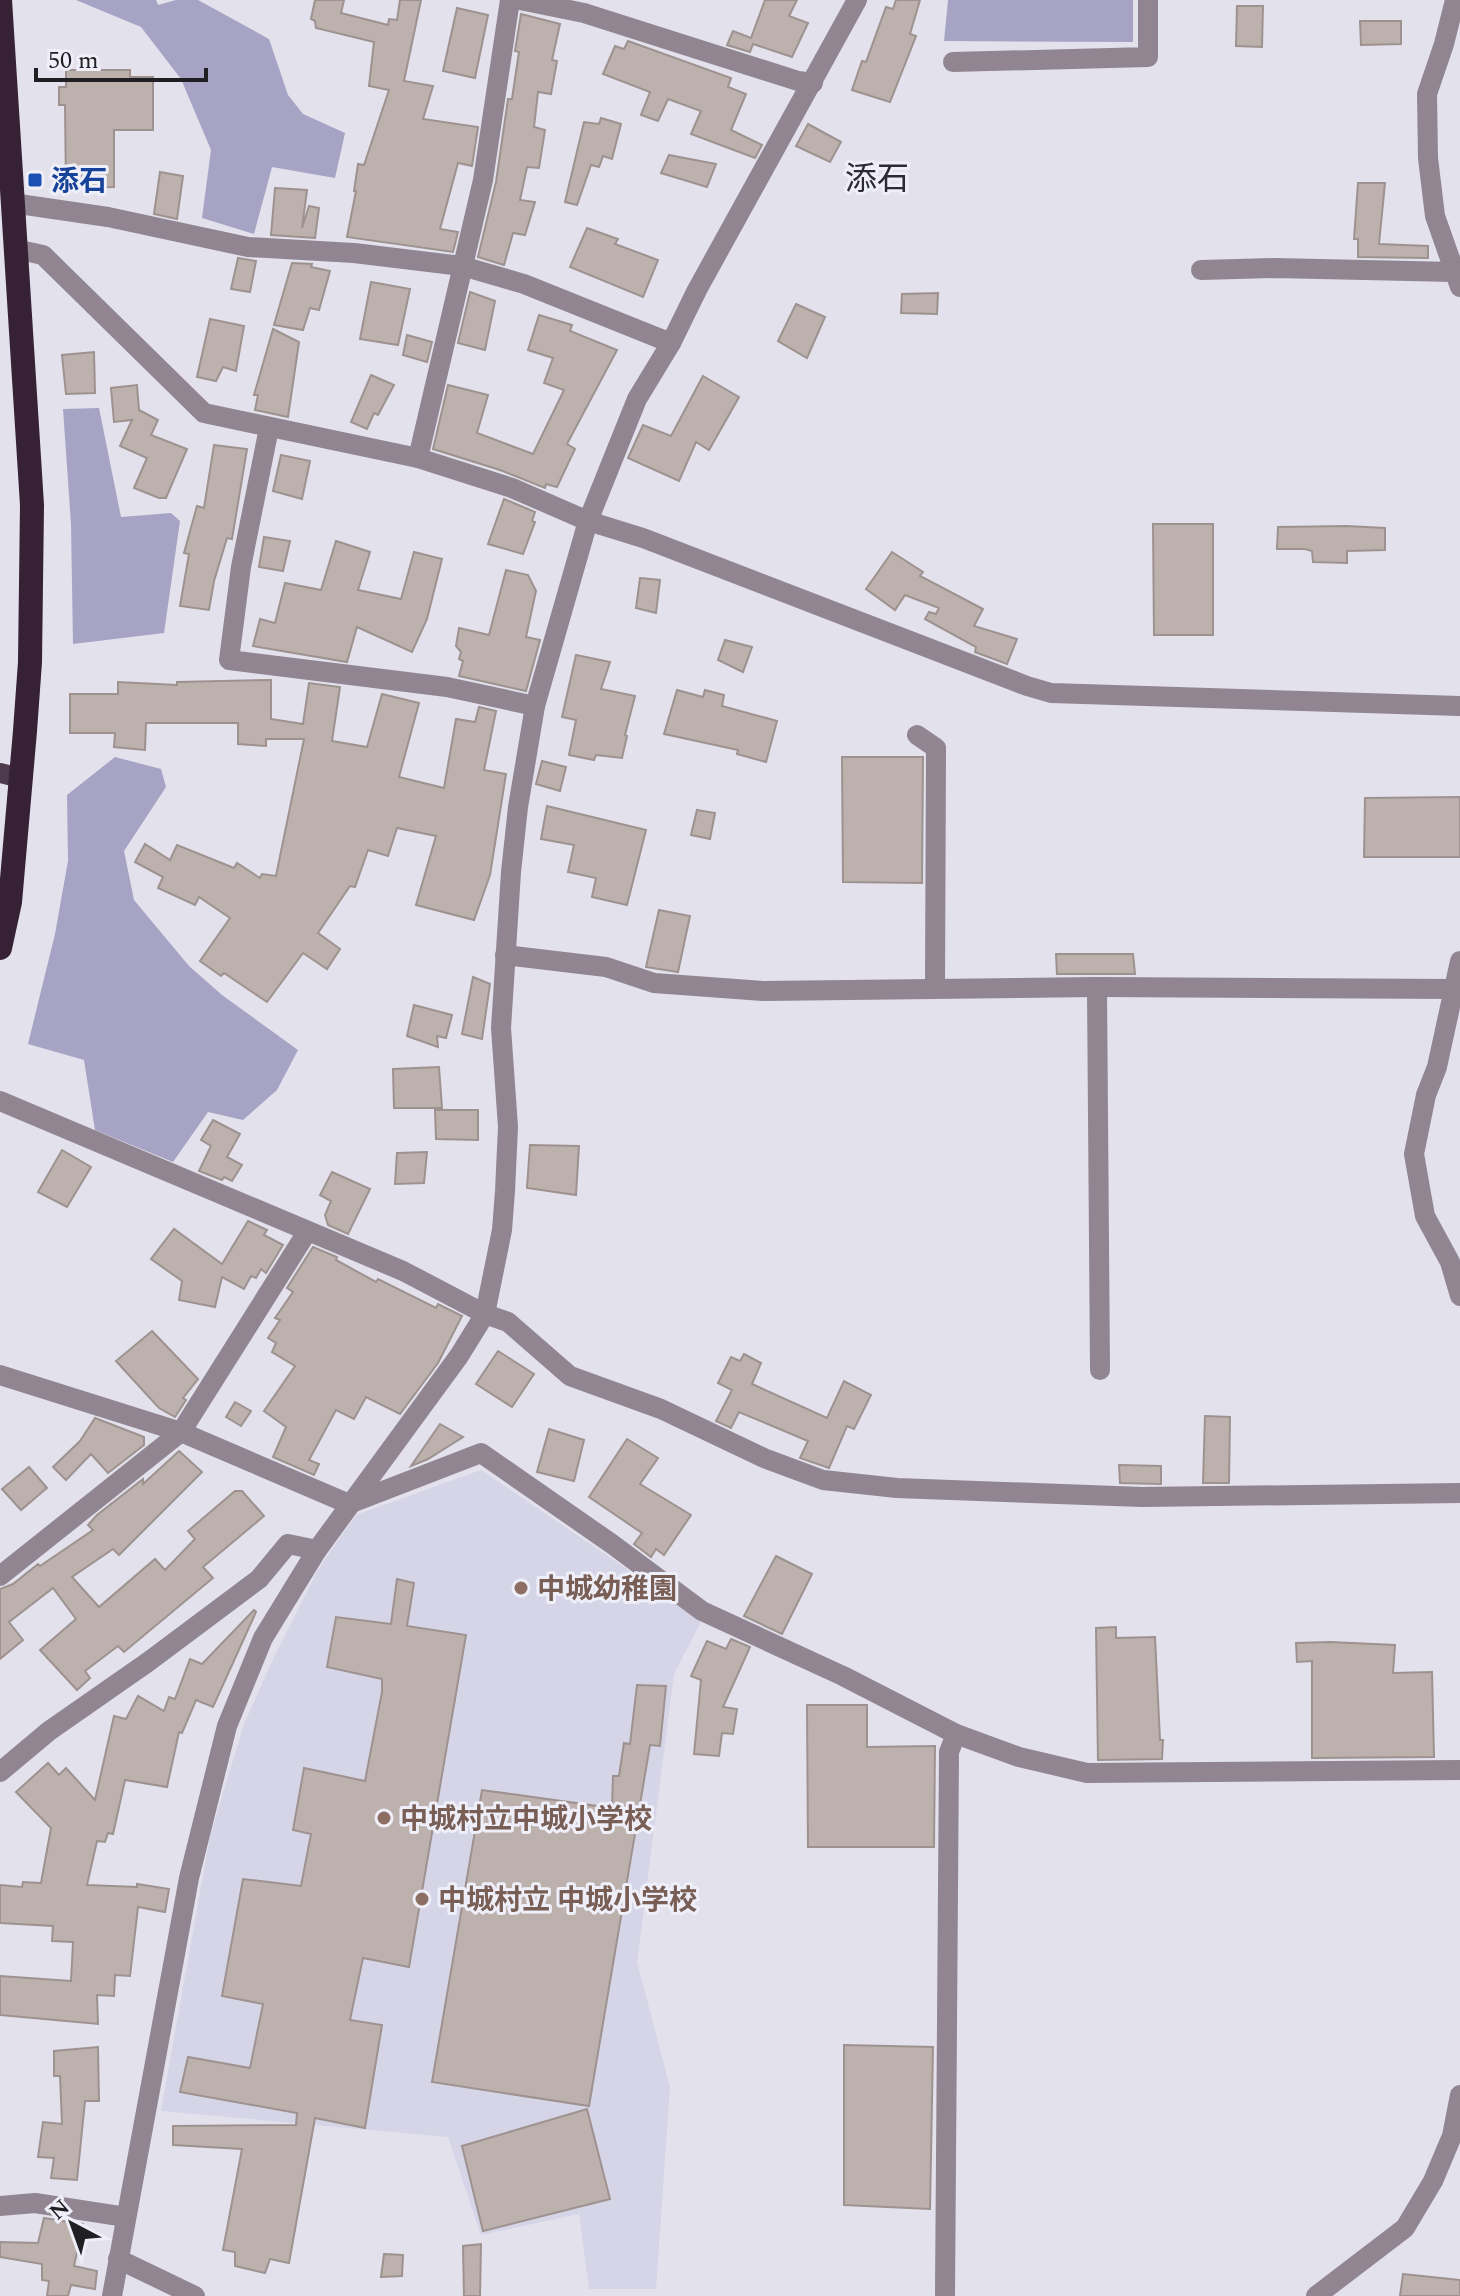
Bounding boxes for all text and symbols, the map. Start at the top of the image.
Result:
scale bar [36,32,206,82]
text: 50 m [48,43,99,79]
district label: 添石 [845,155,909,204]
place label: 添石 [51,160,107,203]
marker: 添石 [26,171,44,189]
place label: 中城幼稚園 [537,1568,677,1611]
marker: 中城幼稚園 [512,1579,530,1597]
place label: 中城村立中城小学校 [400,1798,652,1841]
marker: 中城村立中城小学校 [375,1809,393,1827]
place label: 中城村立 中城小学校 [438,1879,697,1922]
marker: 中城村立 中城小学校 [413,1890,431,1908]
north arrow [32,2184,112,2264]
text: N [42,2192,77,2228]

